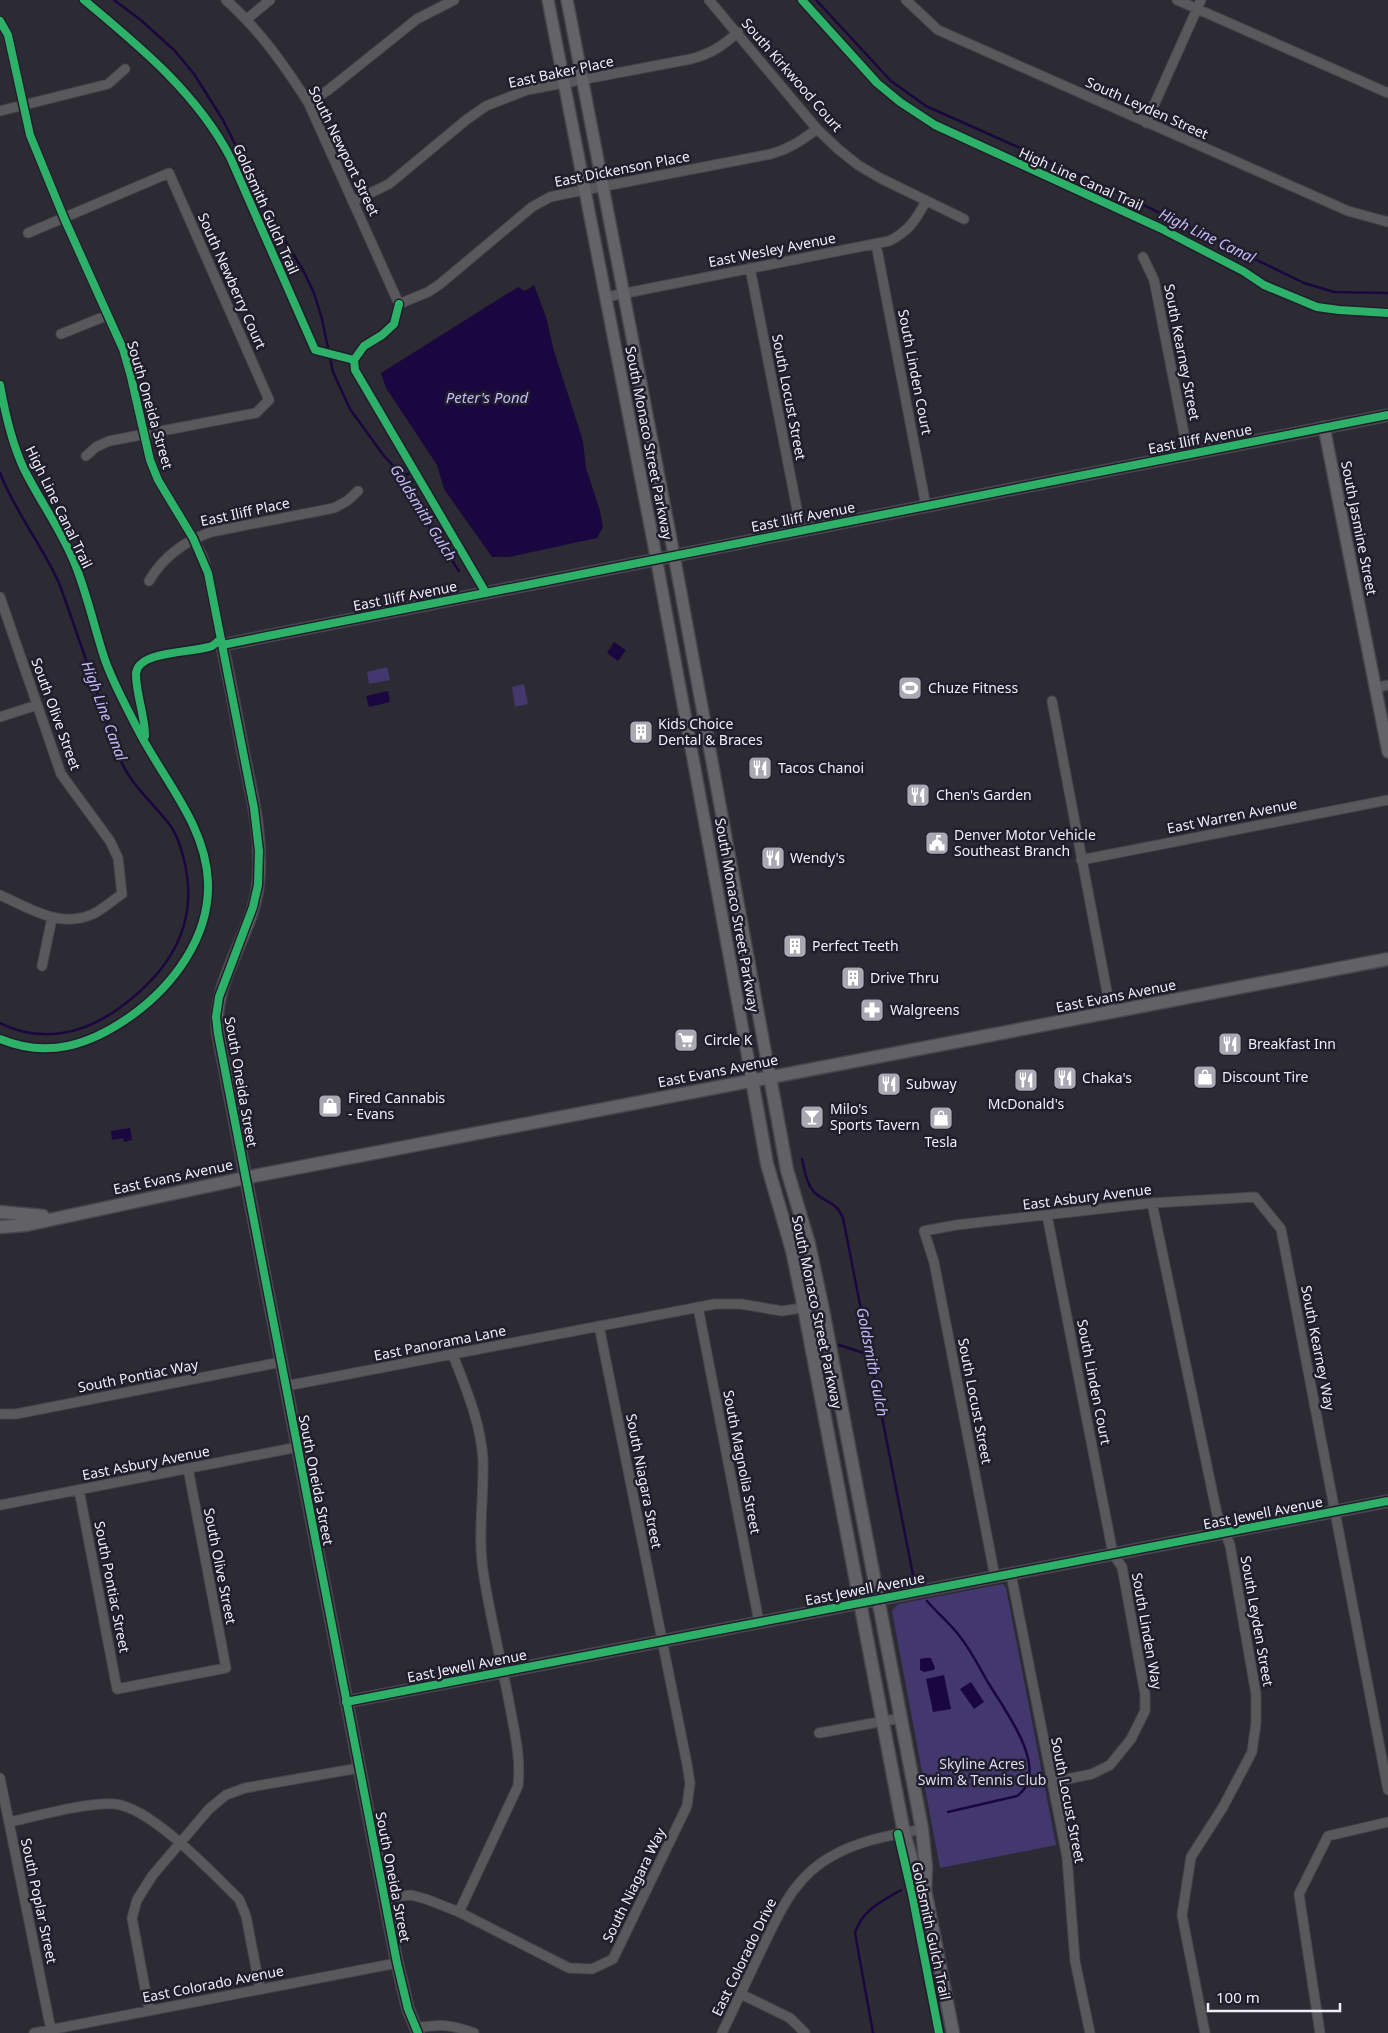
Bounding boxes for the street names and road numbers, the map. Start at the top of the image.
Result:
street label: South Kirkwood Court [738,14,847,136]
street label: East Baker Place [506,51,615,92]
street label: South Leyden Street [1083,72,1211,143]
street label: South Newport Street [305,83,384,219]
street label: Goldsmith Gulch Trail [229,141,304,277]
street label: High Line Canal Trail [1016,143,1146,215]
street label: East Dickenson Place [553,146,691,191]
street label: South Newberry Court [194,210,271,352]
street label: East Wesley Avenue [707,228,837,271]
street label: South Kearney Street [1160,282,1205,422]
street label: South Linden Court [894,308,937,436]
street label: South Locust Street [768,332,811,461]
street label: South Oneida Street [123,339,178,471]
street label: South Monaco Street Parkway [621,344,678,542]
street label: East Iliff Avenue [1146,419,1254,458]
street label: High Line Canal Trail [22,442,97,571]
street label: South Jasmine Street [1337,459,1382,597]
street label: East Iliff Place [198,493,291,530]
street label: East Iliff Avenue [749,497,857,536]
street label: East Iliff Avenue [351,576,459,615]
street label: South Olive Street [27,655,86,773]
street label: East Warren Avenue [1165,794,1299,837]
street label: South Monaco Street Parkway [711,816,764,1014]
street label: East Evans Avenue [1054,975,1178,1016]
street label: South Oneida Street [221,1015,262,1149]
street label: East Evans Avenue [656,1050,780,1091]
street label: East Evans Avenue [111,1155,235,1198]
street label: East Asbury Avenue [1021,1179,1153,1214]
street label: South Monaco Street Parkway [788,1214,847,1411]
street label: South Kearney Way [1297,1284,1340,1413]
street label: South Linden Court [1073,1318,1116,1446]
street label: East Panorama Lane [372,1320,508,1365]
street label: South Locust Street [954,1336,997,1465]
street label: South Pontiac Way [76,1354,201,1397]
street label: South Magnolia Street [719,1388,766,1535]
street label: South Niagara Street [622,1412,667,1550]
street label: South Oneida Street [295,1413,338,1547]
street label: East Asbury Avenue [80,1441,211,1484]
street label: East Jewell Avenue [1202,1492,1324,1533]
street label: South Olive Street [200,1506,241,1626]
street label: South Pontiac Street [90,1519,135,1654]
street label: South Leyden Street [1237,1554,1278,1688]
street label: East Jewell Avenue [804,1568,926,1609]
street label: South Linden Way [1128,1571,1167,1692]
street label: East Jewell Avenue [406,1645,528,1686]
street label: South Locust Street [1047,1735,1090,1864]
street label: South Oneida Street [372,1810,415,1944]
street label: South Niagara Way [598,1823,670,1945]
street label: South Poplar Street [17,1836,62,1965]
street label: Goldsmith Gulch Trail [908,1860,955,2002]
street label: East Colorado Drive [707,1894,780,2019]
street label: East Colorado Avenue [141,1960,285,2007]

